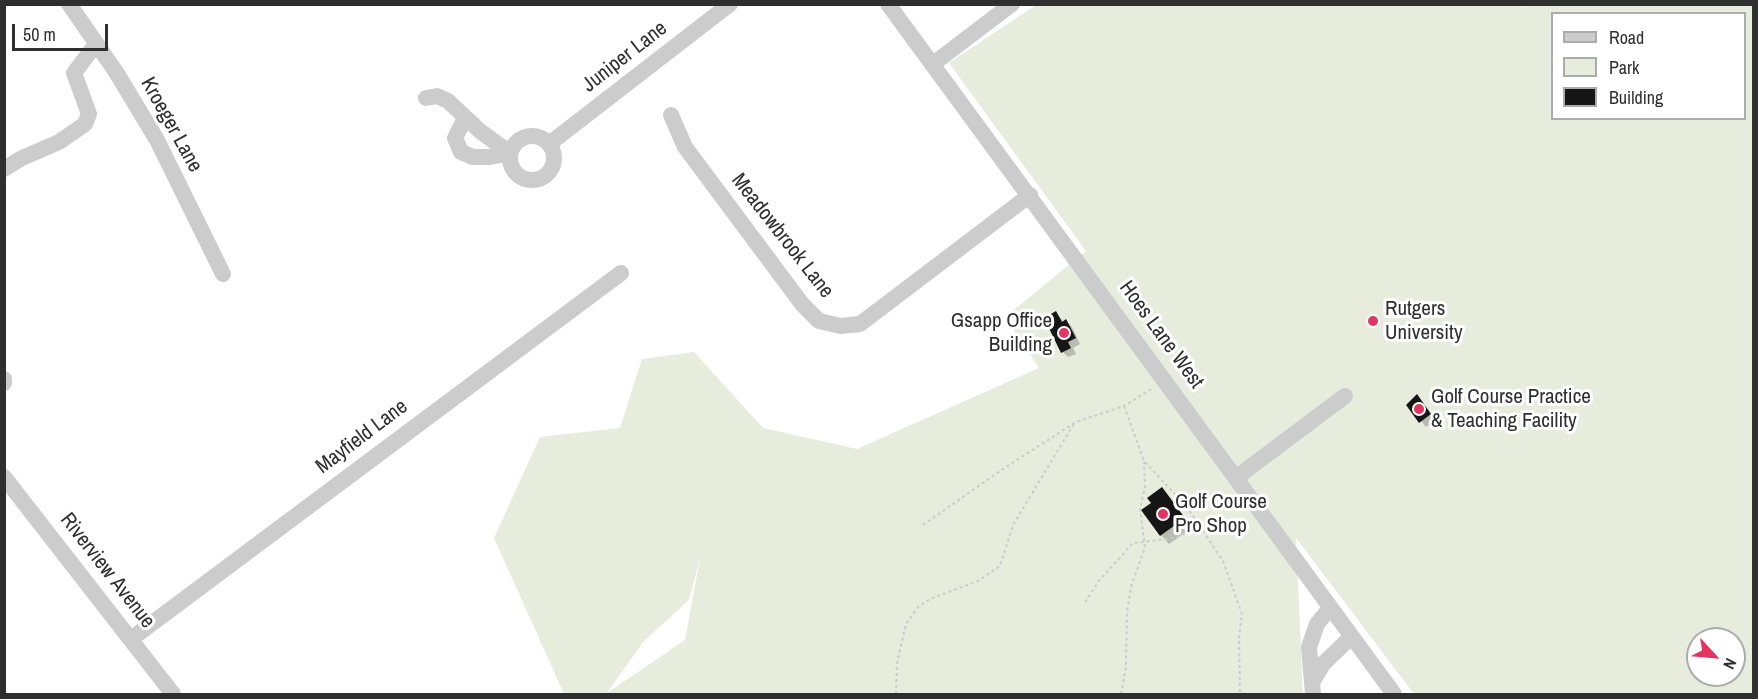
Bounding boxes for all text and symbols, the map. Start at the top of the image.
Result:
scale bar [15,12,111,50]
legend [1551,12,1746,120]
street label: Juniper Lane [578,16,672,98]
text: 50 m [23,22,56,47]
text: Road [1609,25,1644,50]
text: Park [1609,55,1639,80]
street label: Kroeger Lane [135,73,207,177]
text: Building [1609,85,1663,110]
street label: Meadowbrook Lane [726,169,838,303]
street label: Hoes Lane West [1113,276,1209,394]
place label: Rutgers University [1385,296,1463,346]
place label: Gsapp Office Building [951,308,1052,358]
marker: Rutgers University [1366,314,1380,328]
marker: Gsapp Office Building [1057,326,1071,340]
place label: Golf Course Practice & Teaching Facility [1431,384,1591,434]
street label: Mayfield Lane [311,394,413,480]
marker: Golf Course Practice & Teaching Facility [1412,402,1426,416]
place label: Golf Course Pro Shop [1175,489,1267,539]
marker: Golf Course Pro Shop [1156,507,1170,521]
street label: Riverview Avenue [54,508,160,634]
north arrow [1686,627,1746,687]
text: N [1718,655,1742,673]

